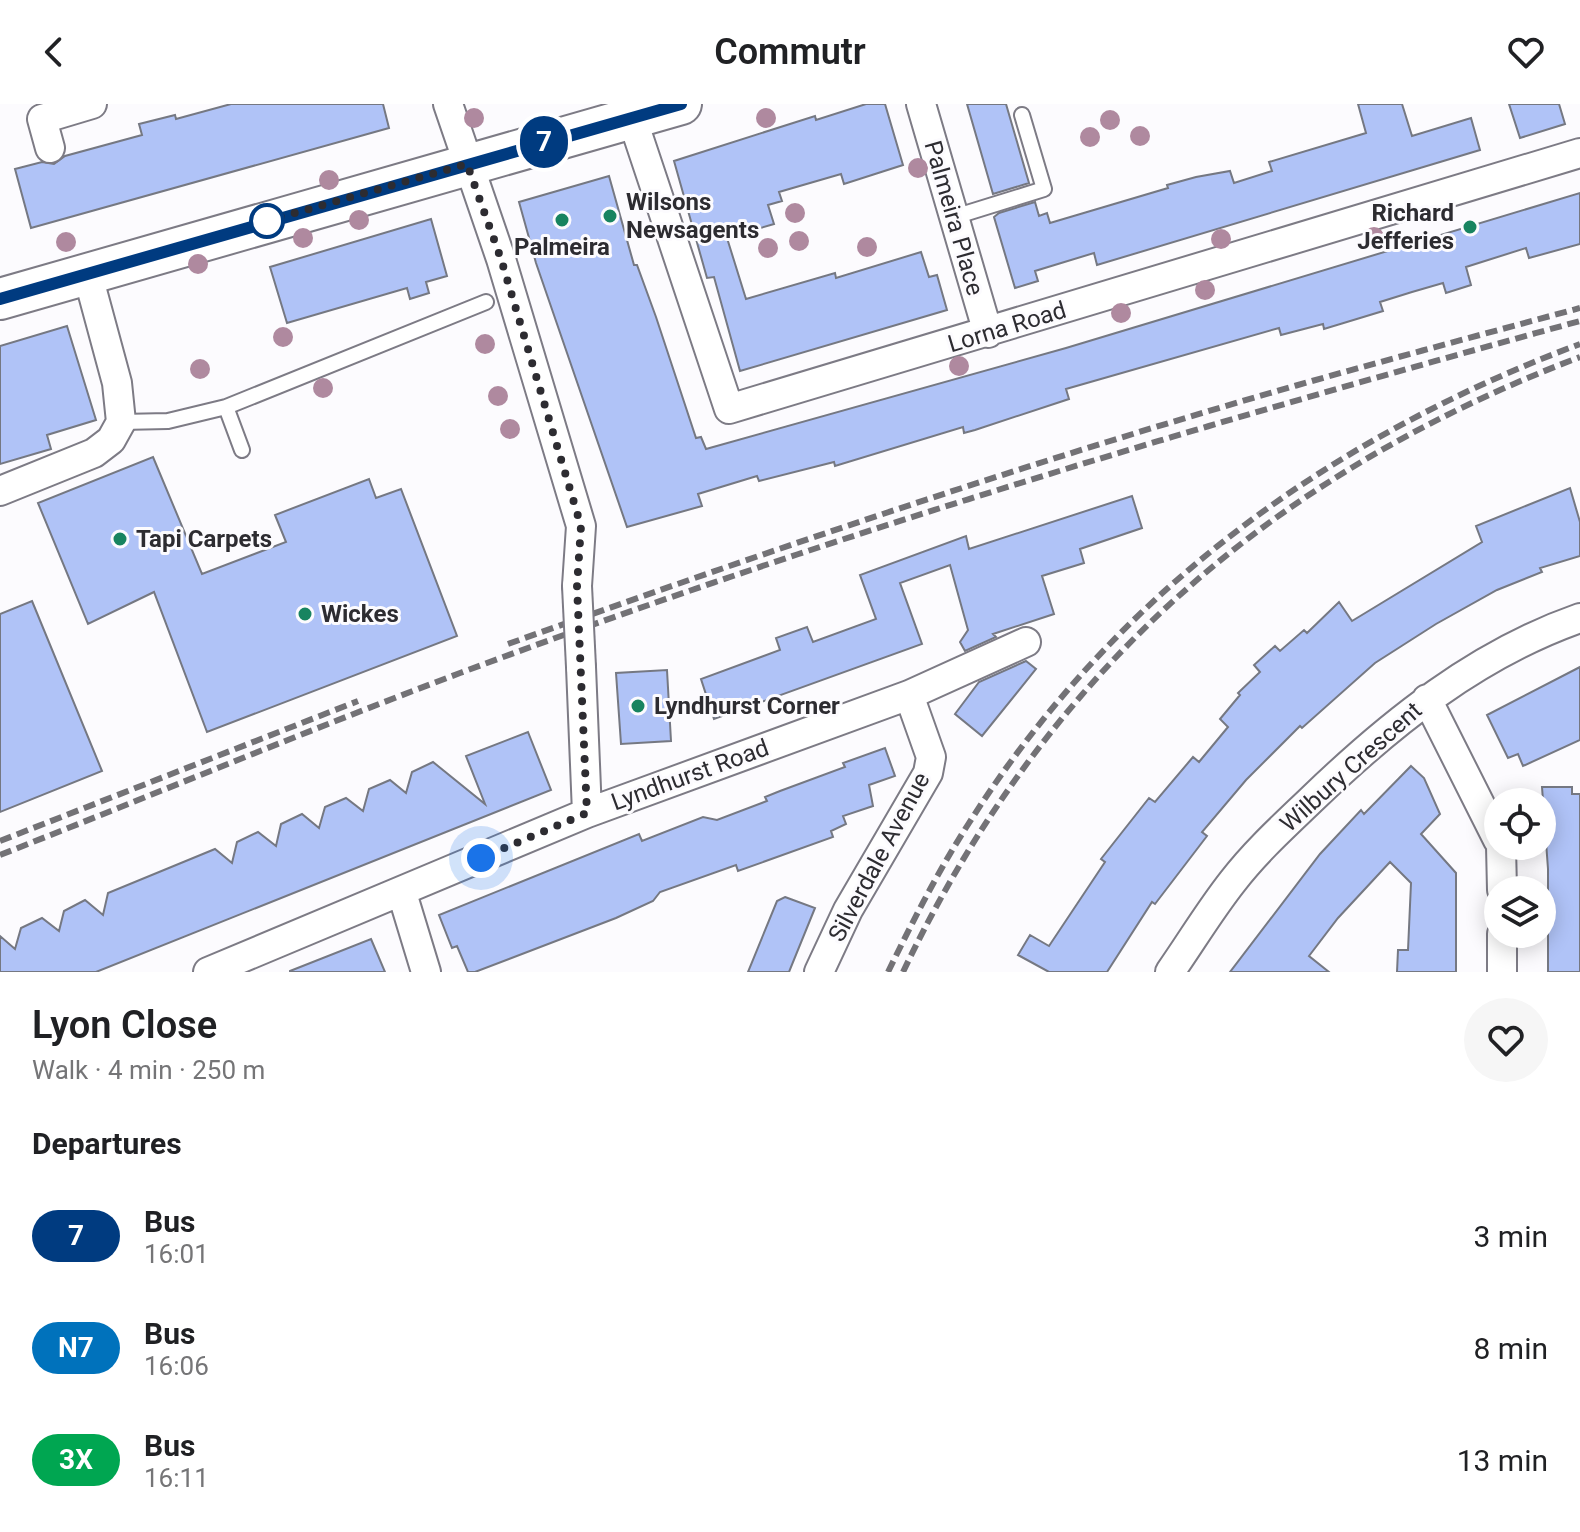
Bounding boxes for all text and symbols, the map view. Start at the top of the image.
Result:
icon: back [32,30,76,74]
icon: heart [1504,30,1548,74]
text: Commutr [714,31,866,73]
line badge: 7 [518,116,570,168]
text: 7 [536,125,552,158]
street label: Palmeira Place [919,137,989,299]
place label: Wilsons Newsagents [626,188,759,244]
place label: Richard Jefferies [1357,199,1454,255]
unlabelled marker [250,204,284,238]
marker: Wilsons Newsagents [601,207,619,225]
marker: Palmeira [553,211,571,229]
marker: Richard Jefferies [1461,218,1479,236]
place label: Palmeira [514,233,610,261]
street label: Lorna Road [945,296,1069,358]
place label: Tapi Carpets [136,525,272,553]
marker: Tapi Carpets [111,530,129,548]
place label: Wickes [321,600,399,628]
marker: Wickes [296,605,314,623]
place label: Lyndhurst Corner [654,692,840,720]
street label: Wilbury Crescent [1275,696,1427,838]
marker: Lyndhurst Corner [629,697,647,715]
street label: Lyndhurst Road [608,734,772,816]
street label: Silverdale Avenue [823,768,935,946]
map controls [1484,788,1556,948]
button: locate [1484,788,1556,860]
your location [461,838,501,878]
button: layers [1484,876,1556,948]
button: heart [1464,998,1548,1082]
text: Lyon Close [32,1003,217,1047]
text: Walk · 4 min · 250 m [32,1055,265,1085]
text: Departures [32,1126,182,1161]
text: Bus [144,1204,195,1239]
text: 7 [68,1219,84,1252]
text: 3 min [1474,1219,1548,1254]
text: 16:01 [144,1239,209,1269]
text: Bus [144,1316,195,1351]
text: N7 [58,1331,94,1364]
text: 8 min [1474,1331,1548,1366]
text: 16:06 [144,1351,209,1381]
text: Bus [144,1428,195,1463]
text: 3X [59,1443,93,1476]
text: 13 min [1457,1443,1548,1478]
text: 16:11 [144,1463,209,1493]

